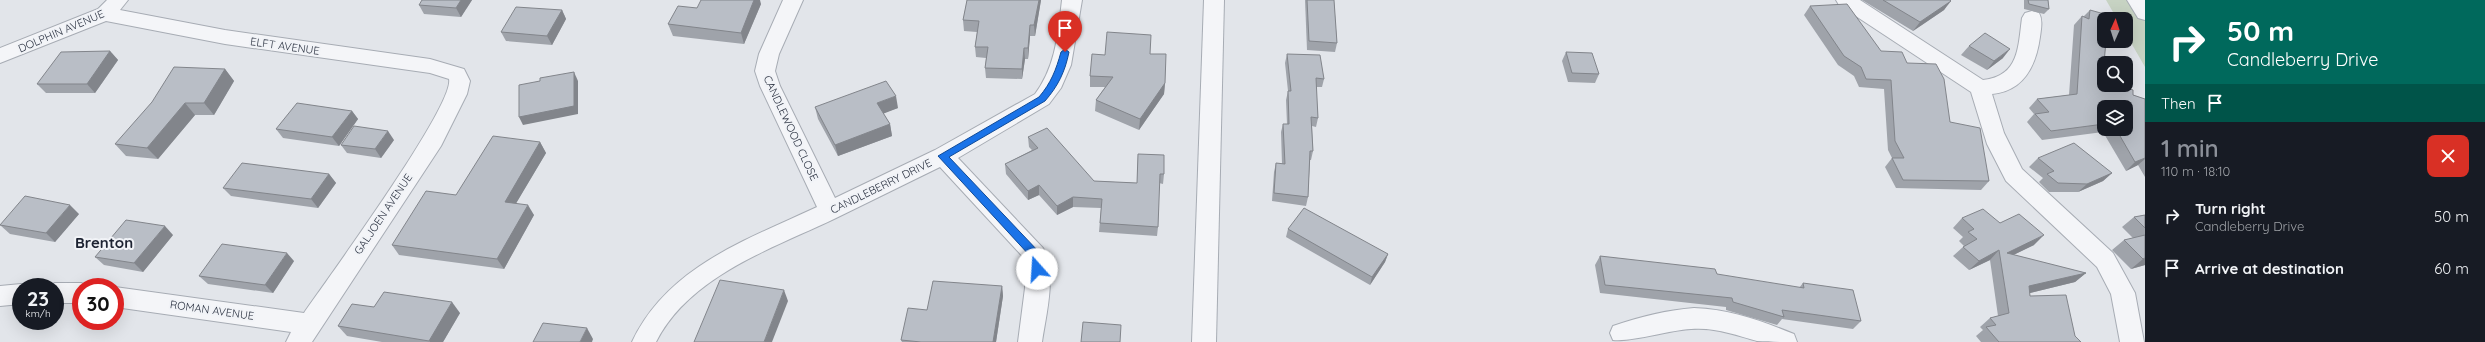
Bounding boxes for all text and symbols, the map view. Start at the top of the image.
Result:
street label: DOLPHIN AVENUE [16,7,106,55]
pin [1048,11,1082,52]
north arrow [2097,12,2133,48]
map controls [2097,12,2133,136]
text: 50 m [2227,13,2294,48]
icon: right [2161,16,2213,68]
icon: arrive [1054,17,1076,39]
street label: ELFT AVENUE [249,34,321,58]
text: Candleberry Drive [2227,48,2379,71]
button: search [2097,56,2133,92]
street label: CANDLEWOOD CLOSE [760,73,822,183]
icon: arrive [2204,92,2226,114]
text: Then [2161,94,2196,113]
button: layers [2097,100,2133,136]
text: 1 min [2161,133,2219,163]
button: close [2427,135,2469,177]
street label: CANDLEBERRY DRIVE [828,155,934,217]
text: 110 m · 18:10 [2161,163,2230,179]
street label: GALJOEN AVENUE [351,171,415,257]
text: Turn right [2195,199,2266,218]
icon: right [2161,205,2183,227]
text: 50 m [2434,207,2469,226]
text: Candleberry Drive [2195,218,2304,234]
district label: Brenton [75,233,133,252]
position arrow [1016,248,1058,290]
icon: arrive [2161,257,2183,279]
text: Arrive at destination [2195,259,2344,278]
text: 60 m [2434,259,2469,278]
speed limit sign: 30 [72,278,124,330]
text: 23 [27,286,49,311]
street label: ROMAN AVENUE [169,297,255,323]
text: km/h [25,307,51,320]

